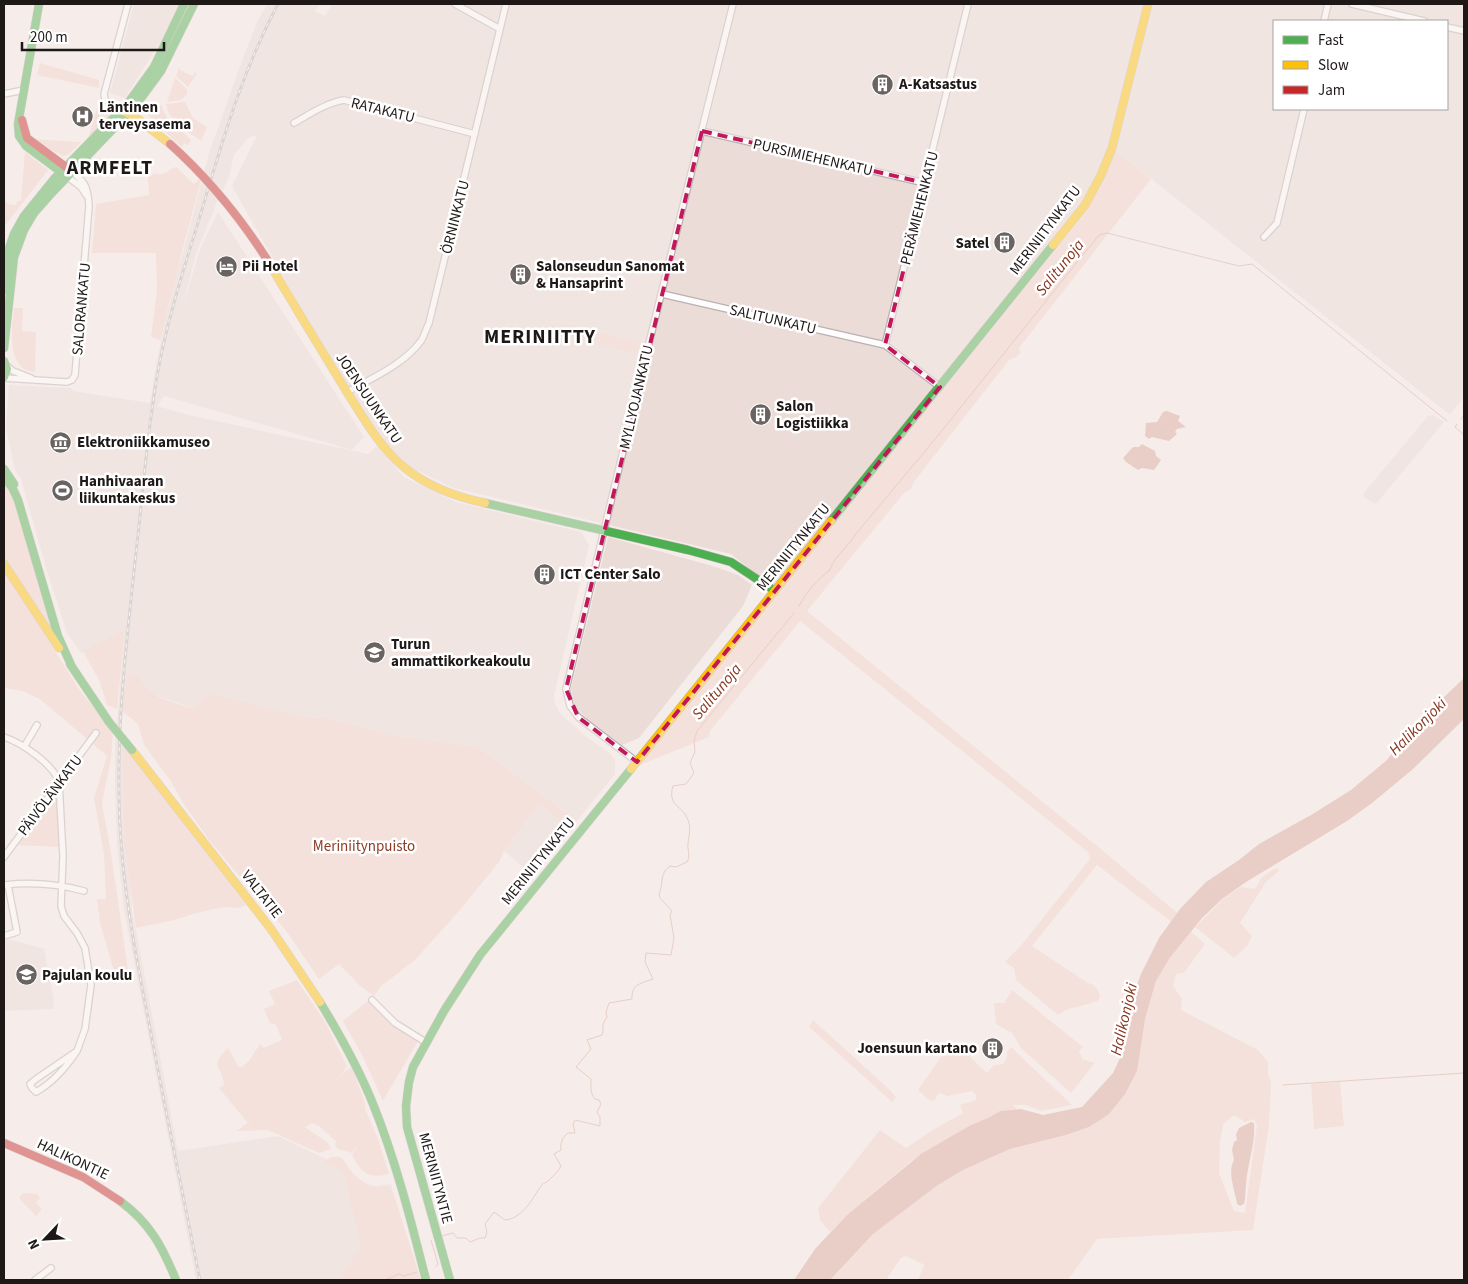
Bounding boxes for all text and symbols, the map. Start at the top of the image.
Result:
scale bar [22,20,165,52]
legend [1273,20,1448,110]
text: 200 m [30,27,68,48]
text: Fast [1318,30,1344,51]
text: Slow [1318,55,1349,76]
building icon: A-Katsastus [871,72,895,96]
place label: A-Katsastus [898,74,977,95]
text: Jam [1318,80,1345,101]
street label: RATAKATU [349,92,417,129]
place label: Läntinen terveysasema [99,97,191,135]
hospital icon: Läntinen terveysasema [71,104,95,128]
street label: PURSIMIEHENKATU [751,134,875,181]
street label: PERÄMIEHENKATU [895,149,944,267]
district label: ARMFELT [66,154,153,182]
street label: ÖRNINKATU [436,178,475,256]
street label: MERINIITYNKATU [1005,181,1086,279]
building icon: Satel [993,231,1017,255]
place label: Satel [955,233,990,254]
water label: Salitunoja [1030,234,1090,301]
hotel icon: Pii Hotel [214,254,238,278]
place label: Pii Hotel [242,256,298,277]
place label: Salonseudun Sanomat & Hansaprint [536,256,685,294]
street label: SALORANKATU [67,262,96,356]
building icon: Salonseudun Sanomat & Hansaprint [508,263,532,287]
street label: SALITUNKATU [727,299,818,340]
district label: MERINIITTY [484,323,596,351]
street label: MYLLYOJANKATU [614,343,659,451]
street label: JOENSUUNKATU [330,349,407,448]
place label: Salon Logistiikka [776,396,849,434]
building icon: Salon Logistiikka [748,403,772,427]
museum icon: Elektroniikkamuseo [49,430,73,454]
place label: Elektroniikkamuseo [77,432,210,453]
place label: Hanhivaaran liikuntakeskus [79,471,176,509]
sports icon: Hanhivaaran liikuntakeskus [51,478,75,502]
street label: MERINIITYNKATU [752,499,835,596]
building icon: ICT Center Salo [532,562,556,586]
place label: ICT Center Salo [560,564,661,585]
place label: Turun ammattikorkeakoulu [391,634,530,672]
school or university icon: Turun ammattikorkeakoulu [363,641,387,665]
water label: Salitunoja [687,659,747,724]
water label: Halikonjoki [1384,693,1452,761]
street label: PÄIVÖLÄNKATU [13,751,88,840]
street label: MERINIITYNKATU [497,813,580,910]
park label: Meriniitynpuisto [313,836,415,857]
street label: VALTATIE [236,866,287,923]
school or university icon: Pajulan koulu [14,963,38,987]
place label: Pajulan koulu [42,965,132,986]
water label: Halikonjoki [1105,981,1143,1058]
building icon: Joensuun kartano [981,1036,1005,1060]
place label: Joensuun kartano [857,1038,977,1059]
street label: MERINIITYNTIE [413,1130,458,1226]
street label: HALIKONTIE [33,1134,112,1185]
north arrow [20,1214,70,1264]
text: N [23,1236,45,1253]

